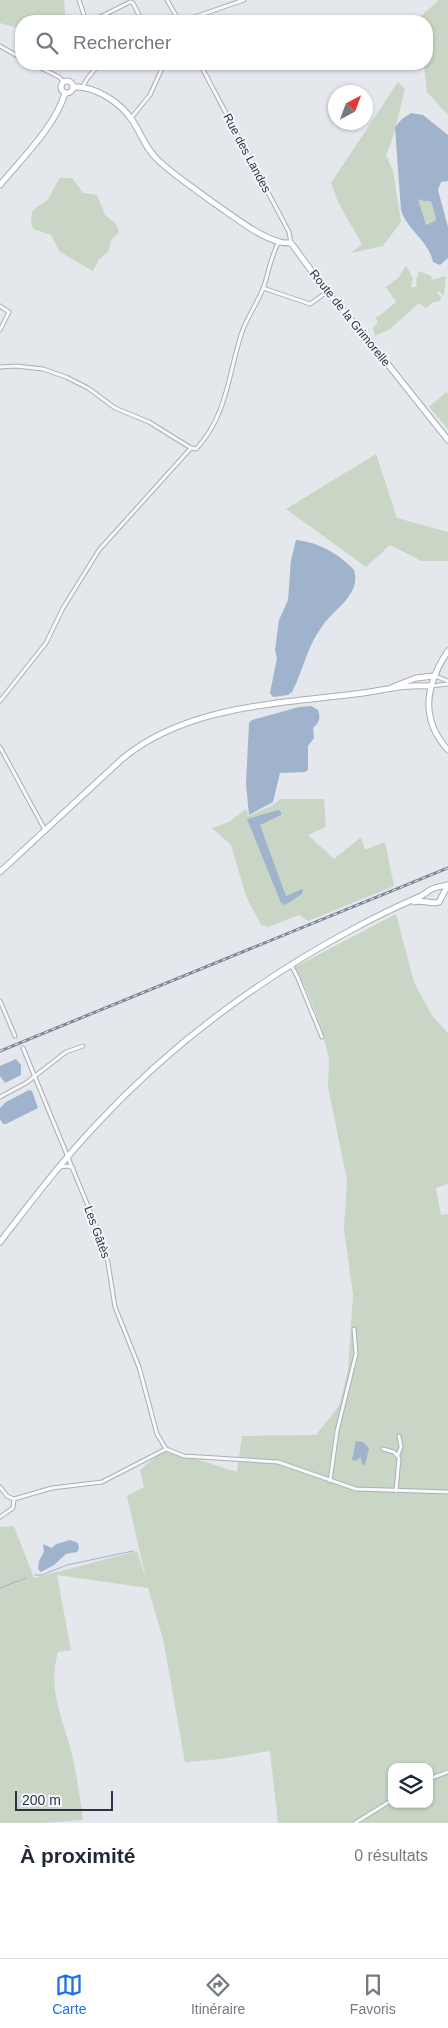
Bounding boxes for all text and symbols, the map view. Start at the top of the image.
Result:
search box [15,15,433,70]
icon: search [33,29,61,57]
text: Rechercher [73,32,171,53]
north arrow [328,85,373,130]
street label: Rue des Landes [220,111,274,195]
street label: Route de la Grimorelle [307,267,393,369]
street label: Les Gâtès [81,1204,113,1260]
map controls [388,1763,433,1808]
button: layers [388,1763,433,1808]
scale bar [15,1788,112,1811]
text: 200 m [22,1792,61,1808]
text: À proximité [20,1844,136,1867]
text: 0 résultats [354,1847,428,1864]
tab: Carte [52,1971,86,2017]
tab: Itinéraire [191,1971,245,2017]
tab: Favoris [350,1971,396,2017]

